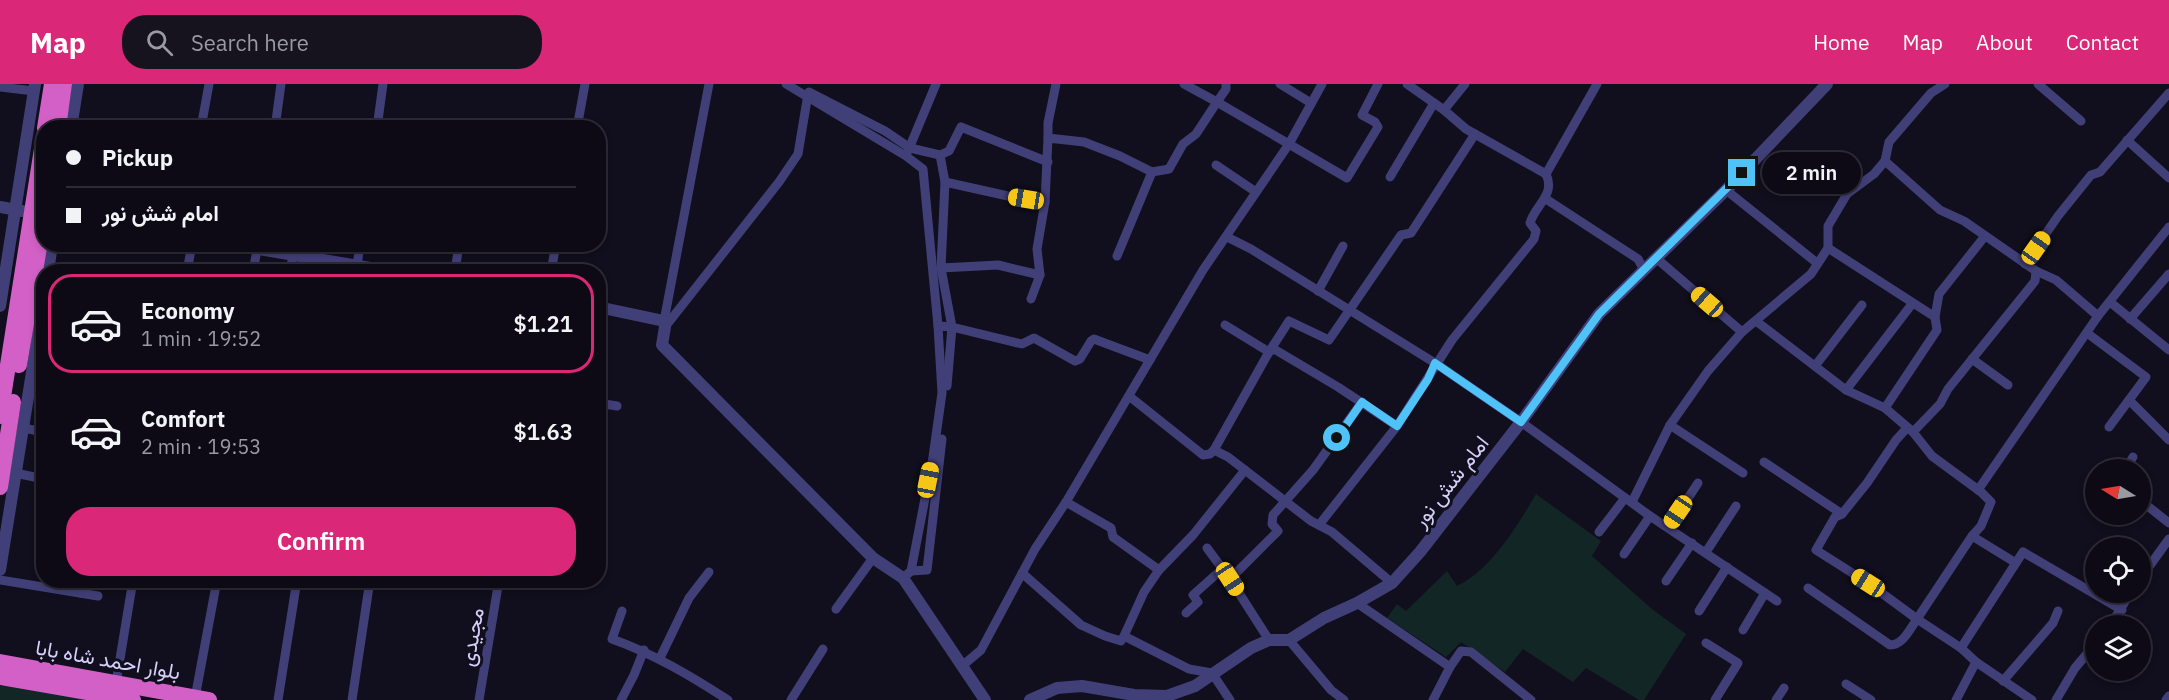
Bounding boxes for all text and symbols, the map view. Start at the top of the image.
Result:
search box [122,15,542,69]
text: Map [30,24,86,61]
icon: search [143,26,176,59]
text: Search here [191,28,309,57]
text: Home [1813,28,1870,56]
text: Map [1903,28,1943,56]
text: About [1976,28,2033,56]
text: Contact [2066,28,2139,56]
text: Pickup [102,143,173,172]
callout: 2 min [1763,152,1862,194]
route end [1728,159,1755,186]
text: 2 min [1786,159,1837,186]
car [1007,187,1045,211]
text: امام شش نور [102,198,219,227]
car [2018,228,2054,268]
car [1688,283,1726,321]
text: Economy [141,296,235,325]
icon: car [69,297,123,351]
text: $1.21 [514,309,573,338]
text: 1 min · 19:52 [141,325,261,352]
text: Comfort [141,404,225,433]
icon: car [69,405,123,459]
text: $1.63 [514,417,573,446]
route start [1323,424,1350,451]
street label: امام شش نور [1405,429,1495,534]
text: 2 min · 19:53 [141,433,261,460]
north arrow [2085,459,2151,525]
map controls [2085,459,2151,681]
car [916,461,940,499]
car [1660,492,1696,532]
button: Confirm [66,507,576,576]
button: locate [2085,537,2151,603]
car [1213,559,1247,599]
car [1848,566,1888,600]
street label: مجیدی [452,605,490,669]
button: layers [2085,615,2151,681]
street label: بلوار احمد شاه بابا [33,632,183,686]

